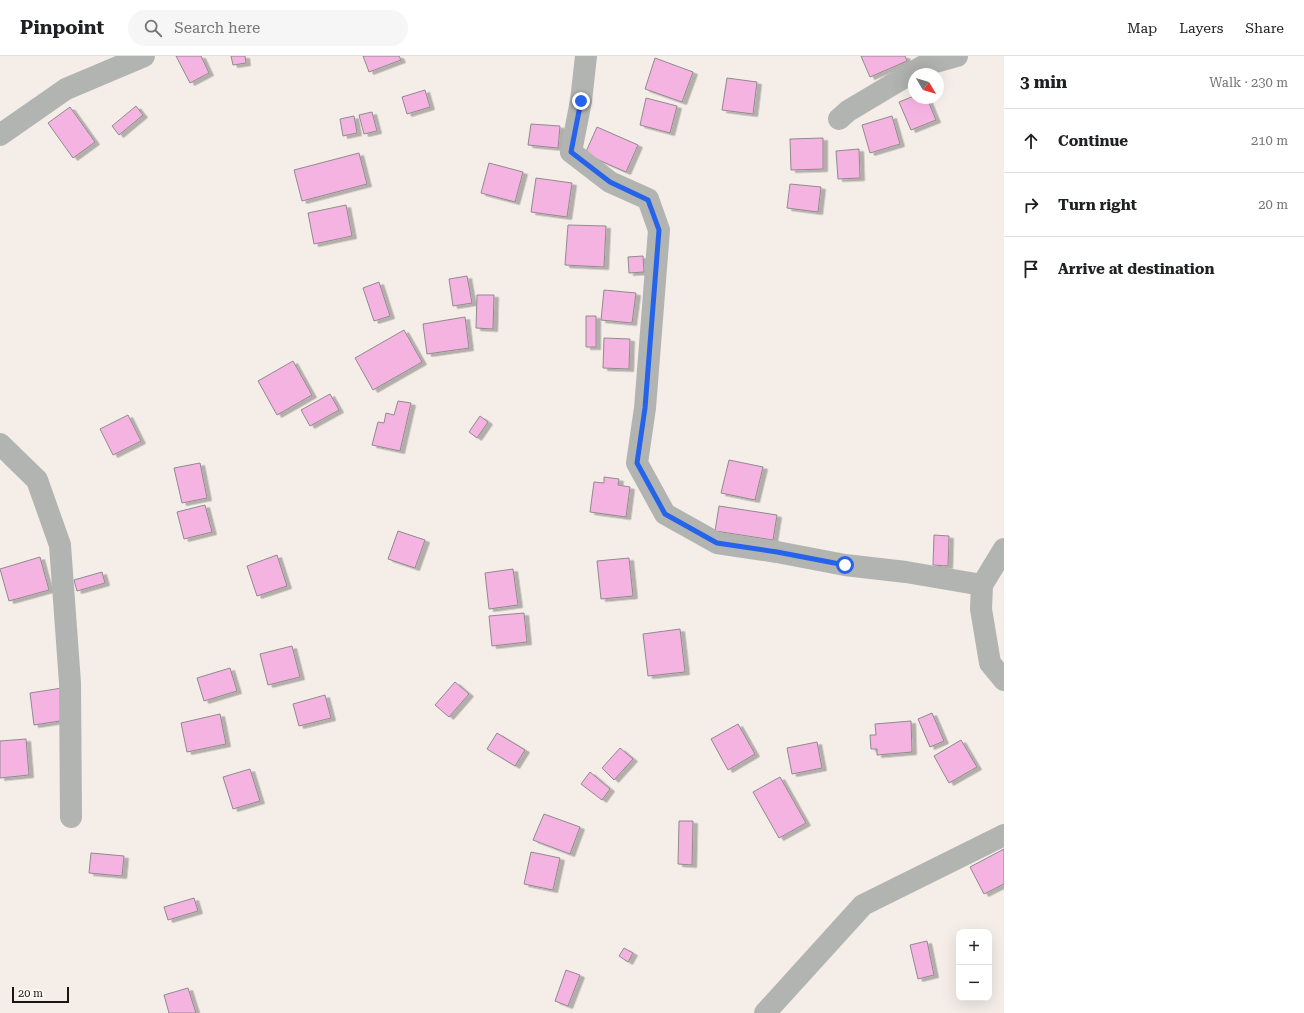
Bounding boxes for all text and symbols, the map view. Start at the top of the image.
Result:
search box [128,10,408,46]
text: Pinpoint [20,16,104,39]
icon: search [142,17,164,39]
text: Search here [174,19,260,37]
text: Map [1127,20,1157,36]
text: Layers [1179,20,1223,36]
text: Share [1245,20,1284,36]
north arrow [908,68,944,104]
text: 3 min [1020,72,1067,92]
text: Walk · 230 m [1209,75,1288,90]
route end [572,92,590,110]
icon: ahead [1020,130,1042,152]
text: Continue [1058,132,1128,150]
text: 210 m [1251,133,1288,148]
icon: right [1020,194,1042,216]
text: Turn right [1058,196,1137,214]
text: 20 m [1258,197,1288,212]
icon: arrive [1020,258,1042,280]
text: Arrive at destination [1058,260,1214,278]
route start [836,556,854,574]
map controls [956,929,992,1001]
button: + [956,929,992,965]
button: − [956,965,992,1001]
scale bar [12,985,69,1004]
text: 20 m [18,987,43,1000]

